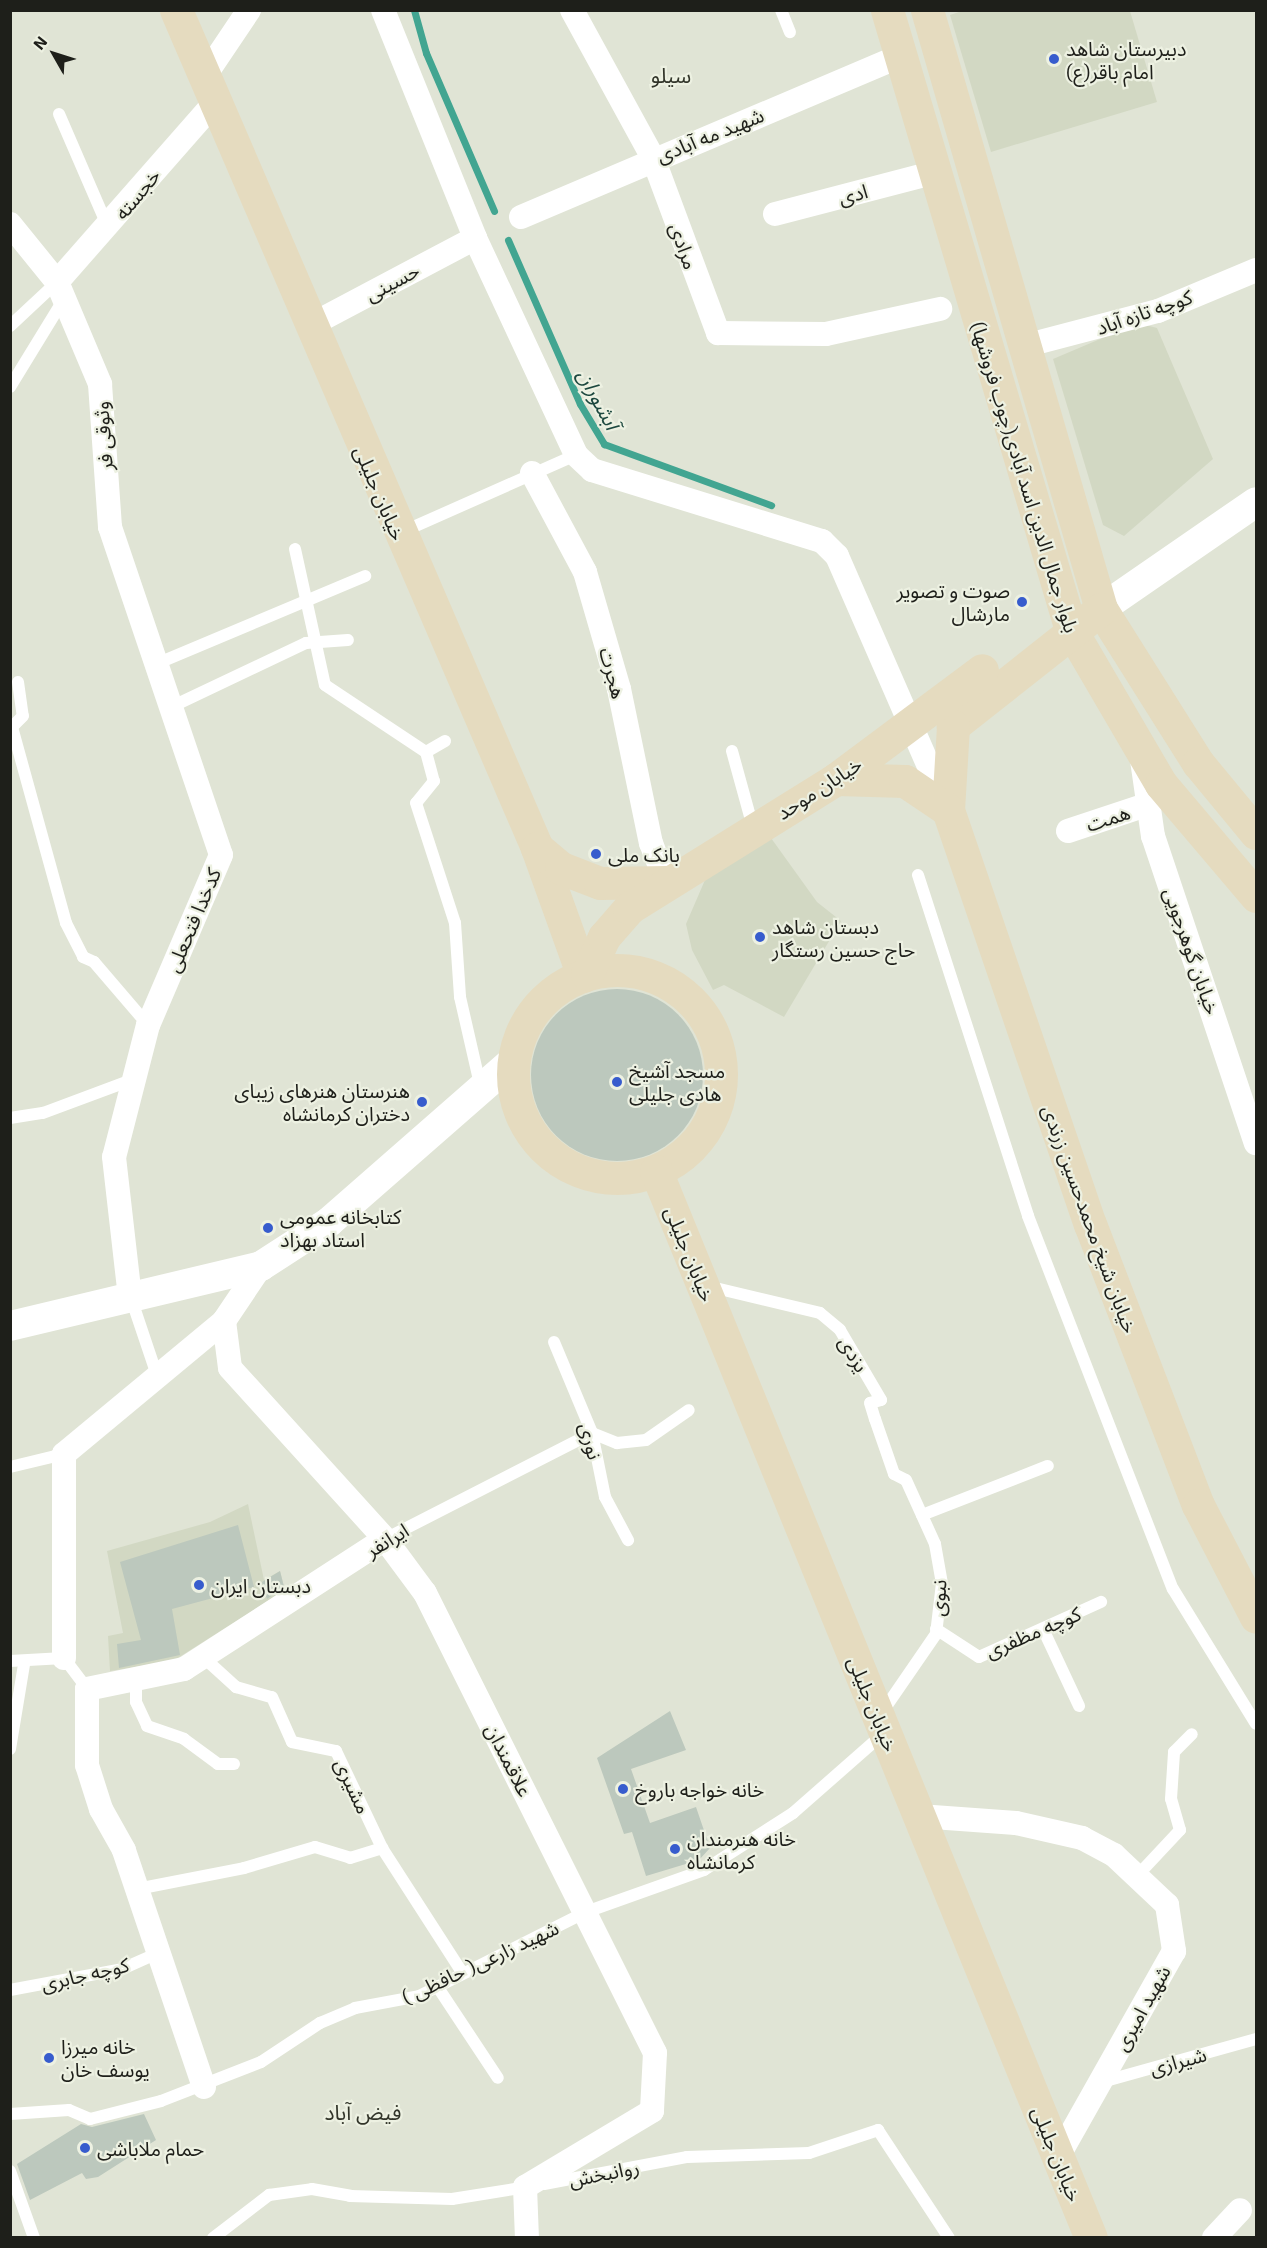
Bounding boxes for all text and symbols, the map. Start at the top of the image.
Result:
north arrow [24,24,84,84]
text: N [29,32,51,53]
place label: دبیرستان شاهد امام باقر(ع) [1066,36,1186,83]
marker: دبیرستان شاهد امام باقر(ع) [1047,52,1061,66]
district label: سیلو [651,62,691,88]
street label: شهید مه آبادی [653,103,767,167]
street label: خجسته [109,164,165,224]
street label: ادی [836,179,870,209]
street label: مرادی [665,220,703,272]
street label: حسینی [361,258,423,306]
street label: کوچه تازه آباد [1093,284,1195,340]
street label: بلوار جمال الدین اسد آبادی(چوب فروشها) [966,319,1084,635]
water label: آبشوران [573,364,625,434]
street label: وثوقی فر [89,401,117,471]
street label: خیابان جلیلی [349,442,411,544]
place label: صوت و تصویر مارشال [896,578,1010,625]
marker: صوت و تصویر مارشال [1015,595,1029,609]
street label: هجرت [595,645,631,701]
street label: خیابان موحد [772,752,866,824]
street label: همت [1083,800,1133,836]
place label: بانک ملی [608,842,680,866]
marker: بانک ملی [589,847,603,861]
street label: کدخدا فتحعلی [160,864,226,976]
street label: خیابان گوهرجویی [1159,884,1225,1018]
place label: دبستان شاهد حاج حسین رستگار [772,914,915,961]
marker: دبستان شاهد حاج حسین رستگار [753,930,767,944]
place label: مسجد آشیخ هادی جلیلی [629,1058,725,1105]
marker: مسجد آشیخ هادی جلیلی [610,1075,624,1089]
place label: هنرستان هنرهای زیبای دختران کرمانشاه [234,1078,410,1125]
marker: هنرستان هنرهای زیبای دختران کرمانشاه [415,1095,429,1109]
street label: خیابان شیخ محمدحسین زرندی [1038,1102,1142,1336]
street label: خیابان جلیلی [660,1203,720,1305]
place label: کتابخانه عمومی استاد بهزاد [280,1204,401,1251]
marker: کتابخانه عمومی استاد بهزاد [261,1221,275,1235]
street label: یزدی [834,1332,874,1376]
street label: نوری [575,1420,607,1462]
street label: ایرانفر [361,1518,413,1562]
place label: دبستان ایران [211,1573,311,1597]
marker: دبستان ایران [192,1578,206,1592]
street label: نبوی [925,1579,951,1617]
street label: کوچه مظفری [982,1601,1084,1663]
street label: خیابان جلیلی [843,1653,903,1755]
street label: علاقمندان [480,1720,538,1800]
street label: مشیری [330,1755,376,1817]
place label: خانه خواجه باروخ [635,1777,764,1801]
marker: خانه خواجه باروخ [616,1782,630,1796]
place label: خانه هنرمندان کرمانشاه [687,1826,796,1873]
marker: خانه هنرمندان کرمانشاه [668,1842,682,1856]
street label: شهید زارعی( حافظی ) [398,1915,562,2009]
street label: کوچه جابری [39,1952,131,1996]
street label: شهید امیری [1109,1961,1175,2055]
place label: خانه میرزا یوسف خان [61,2034,150,2081]
street label: شیرازی [1147,2042,1209,2080]
marker: خانه میرزا یوسف خان [42,2051,56,2065]
district label: فیض آباد [324,2099,402,2125]
street label: خیابان جلیلی [1027,2103,1087,2205]
place label: حمام ملاباشی [97,2136,204,2160]
marker: حمام ملاباشی [78,2141,92,2155]
street label: روانبخش [567,2154,641,2192]

